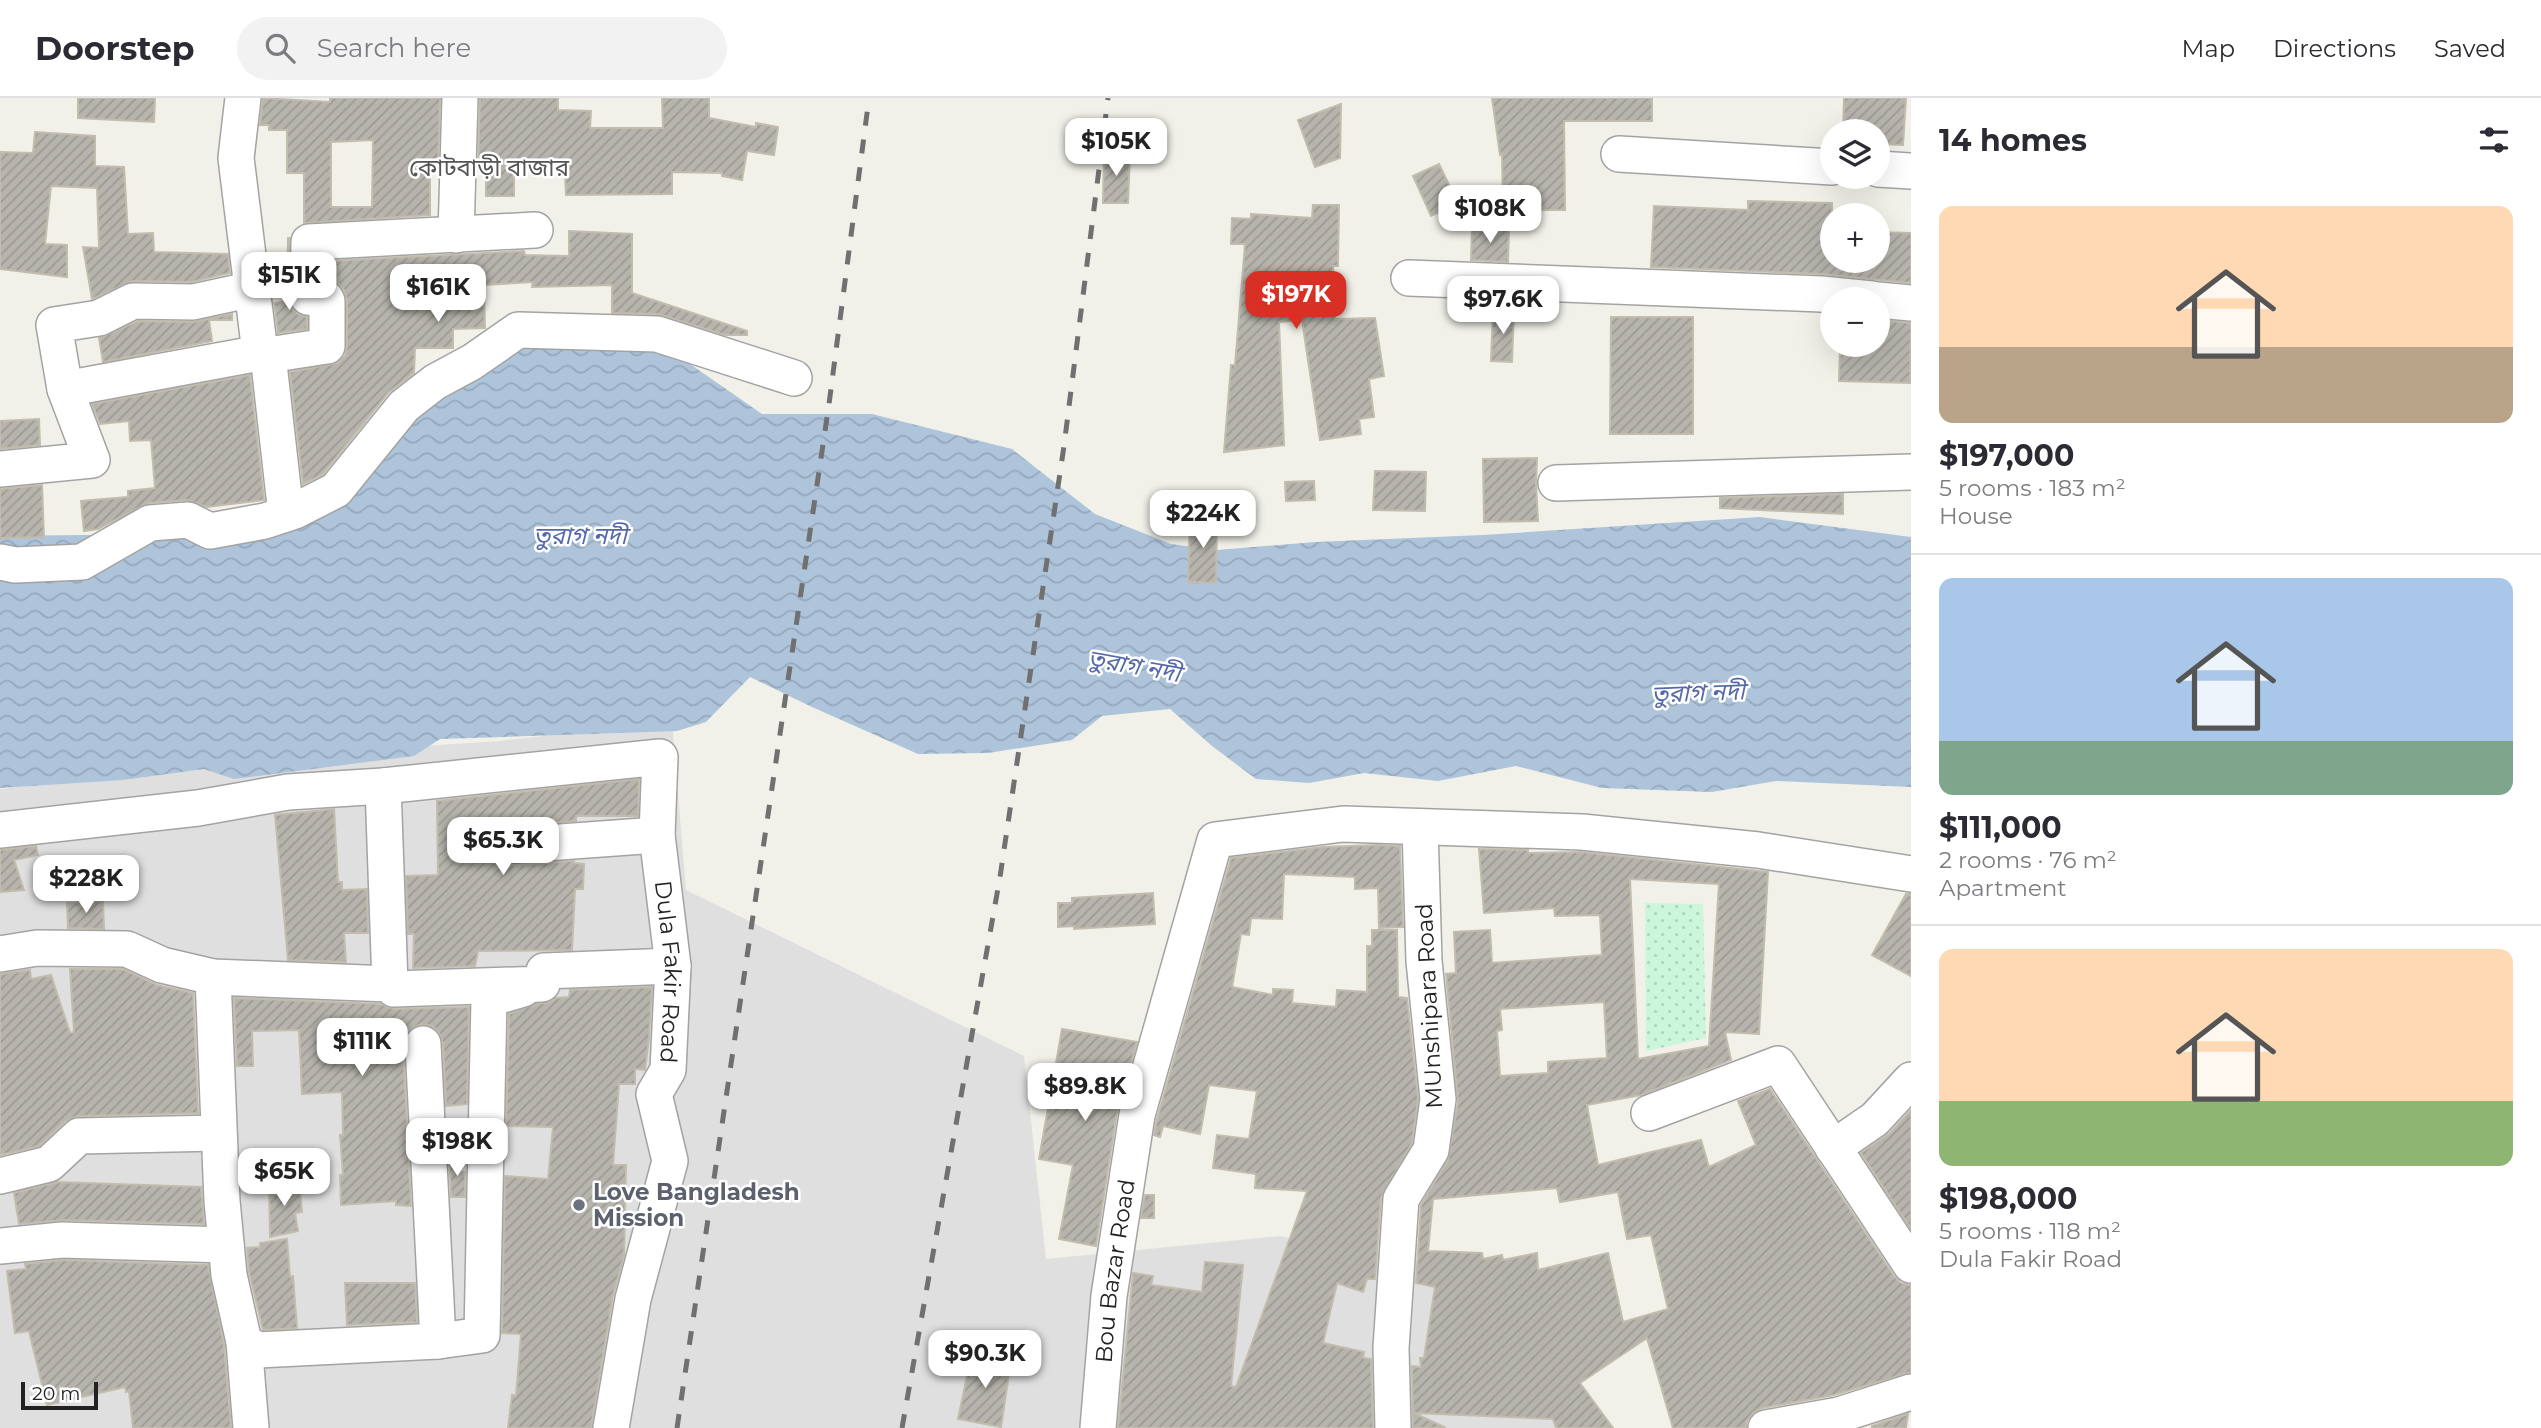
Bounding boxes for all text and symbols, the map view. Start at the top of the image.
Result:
search box [237,17,727,80]
text: Doorstep [35,28,195,68]
icon: search [261,29,299,67]
text: Search here [317,32,471,64]
text: Map [2182,34,2235,63]
text: Directions [2273,34,2396,63]
text: Saved [2434,34,2506,63]
pin: $105K [1067,118,1165,178]
map controls [1820,119,1890,357]
button: layers [1820,119,1890,189]
icon: filters [2475,121,2513,159]
text: 14 homes [1939,122,2087,159]
text: $105K [1081,127,1151,155]
district label: কোটবাড়ী বাজার [409,153,570,182]
pin: $108K [1441,186,1539,245]
text: $108K [1454,194,1526,222]
button: + [1820,203,1890,273]
icon: home [2163,251,2289,377]
pin: $151K [240,252,338,312]
text: $151K [257,261,321,289]
pin: $161K [389,264,487,324]
pin: $197K [1247,272,1345,331]
text: $161K [406,273,470,301]
pin: $97.6K [1446,276,1560,336]
text: $197K [1261,280,1331,308]
text: $97.6K [1463,285,1543,313]
button: − [1820,287,1890,357]
text: $197,000 [1939,437,2074,474]
text: 5 rooms · 183 m² [1939,474,2126,502]
pin: $224K [1154,490,1252,550]
text: $224K [1166,499,1240,527]
text: House [1939,502,2013,530]
water label: তুরাগ নদী [533,521,631,551]
icon: home [2163,623,2289,749]
water label: তুরাগ নদী [1085,643,1187,689]
water label: তুরাগ নদী [1651,676,1750,709]
text: $111,000 [1939,809,2062,846]
pin: $65.3K [446,818,560,877]
text: $65.3K [463,826,543,854]
text: 2 rooms · 76 m² [1939,846,2117,874]
pin: $228K [37,856,135,915]
text: $228K [49,864,123,892]
text: Apartment [1939,874,2067,902]
street label: Dula Fakir Road [649,879,687,1064]
street label: MUnshipara Road [1410,903,1448,1109]
icon: home [2163,994,2289,1120]
pin: $111K [313,1018,411,1078]
text: $111K [333,1027,391,1055]
pin: $89.8K [1028,1063,1142,1123]
text: $89.8K [1044,1072,1126,1100]
pin: $198K [408,1118,506,1178]
text: $198K [422,1127,492,1155]
pin: $65K [243,1148,325,1208]
text: $65K [254,1157,314,1185]
street label: Bou Bazar Road [1089,1177,1141,1364]
place label: Love Bangladesh Mission [593,1178,800,1232]
text: $198,000 [1939,1180,2077,1217]
marker: Love Bangladesh Mission [571,1197,587,1213]
text: 5 rooms · 118 m² [1939,1217,2121,1245]
text: Dula Fakir Road [1939,1245,2122,1273]
pin: $90.3K [928,1330,1042,1390]
text: $90.3K [944,1339,1026,1367]
scale bar [21,1379,98,1411]
text: 20 m [32,1382,80,1405]

